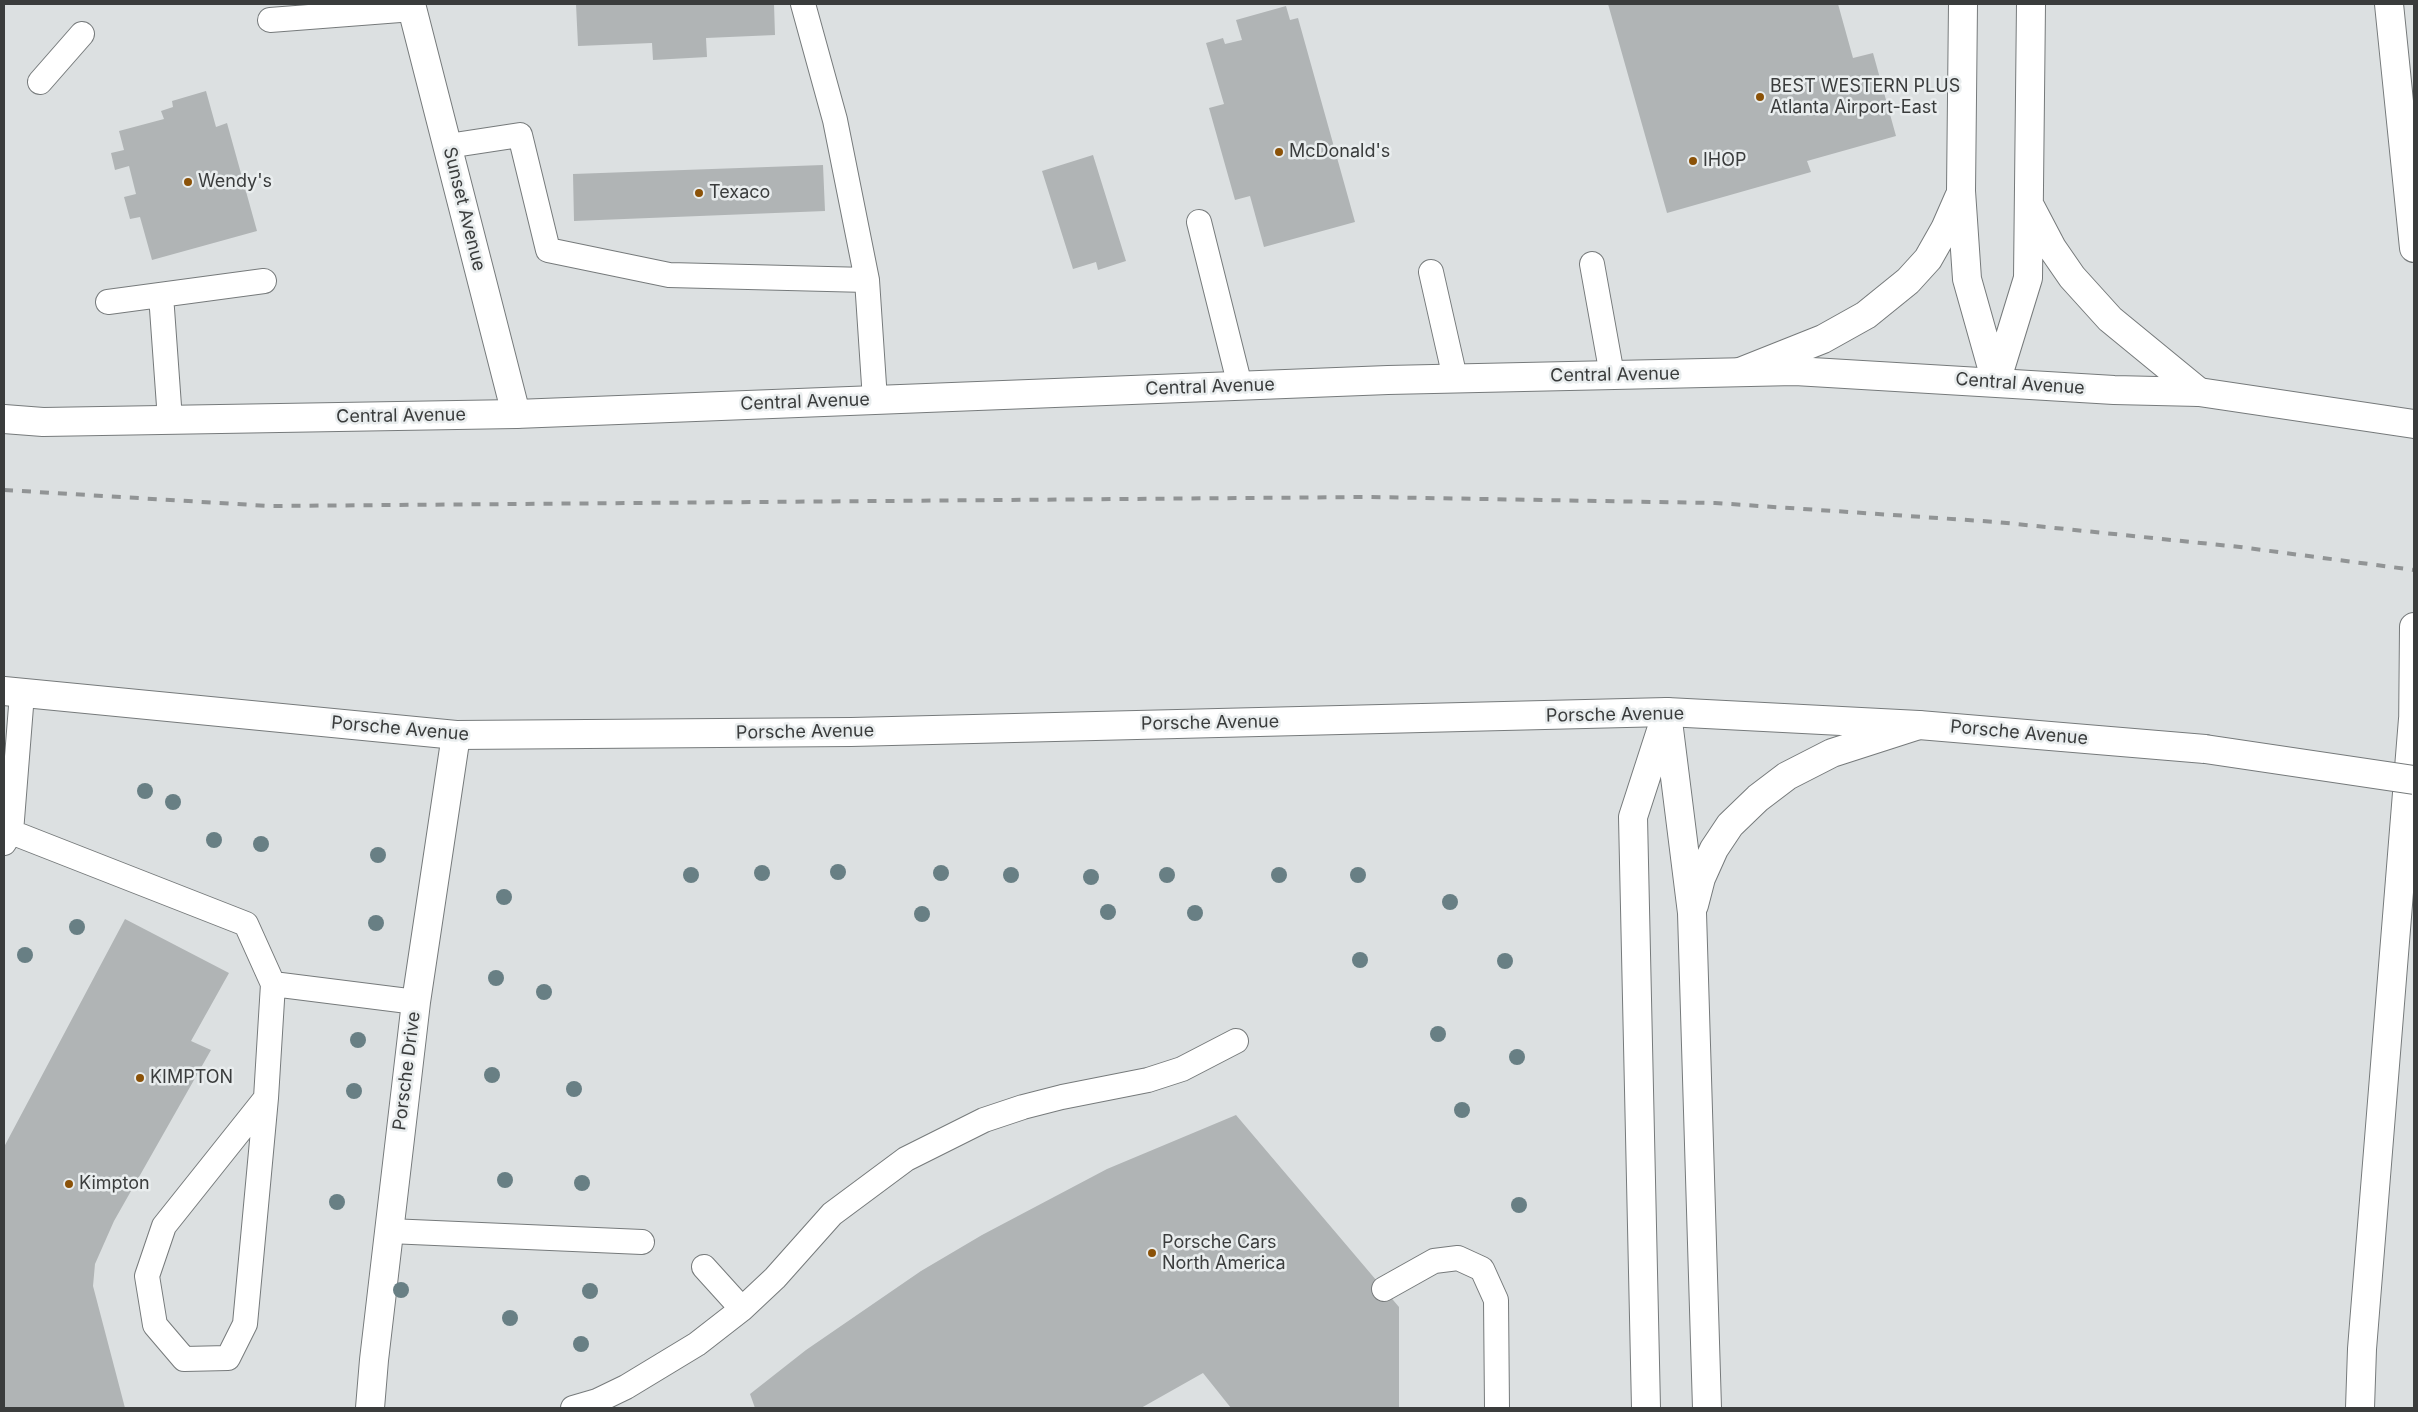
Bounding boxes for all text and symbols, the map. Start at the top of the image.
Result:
place label: BEST WESTERN PLUS Atlanta Airport-East [1770,76,1960,118]
marker: BEST WESTERN PLUS Atlanta Airport-East [1754,91,1766,103]
place label: McDonald's [1289,141,1390,163]
street label: Sunset Avenue [438,145,490,273]
marker: McDonald's [1273,146,1285,158]
place label: IHOP [1703,150,1746,172]
marker: IHOP [1687,155,1699,167]
place label: Wendy's [198,171,272,193]
marker: Wendy's [182,176,194,188]
place label: Texaco [709,182,770,204]
marker: Texaco [693,187,705,199]
street label: Central Avenue [1550,363,1680,387]
street label: Central Avenue [1955,369,2085,399]
street label: Central Avenue [1145,374,1275,400]
street label: Central Avenue [740,389,870,415]
street label: Central Avenue [336,404,466,428]
street label: Porsche Avenue [1546,703,1684,727]
street label: Porsche Avenue [1141,711,1279,735]
street label: Porsche Avenue [330,712,470,746]
street label: Porsche Avenue [1949,716,2089,750]
street label: Porsche Avenue [736,720,874,744]
street label: Porsche Drive [389,1010,425,1132]
place label: KIMPTON [150,1067,233,1089]
marker: KIMPTON [134,1072,146,1084]
place label: Kimpton [79,1173,150,1195]
marker: Kimpton [63,1178,75,1190]
place label: Porsche Cars North America [1162,1232,1286,1274]
marker: Porsche Cars North America [1146,1247,1158,1259]

